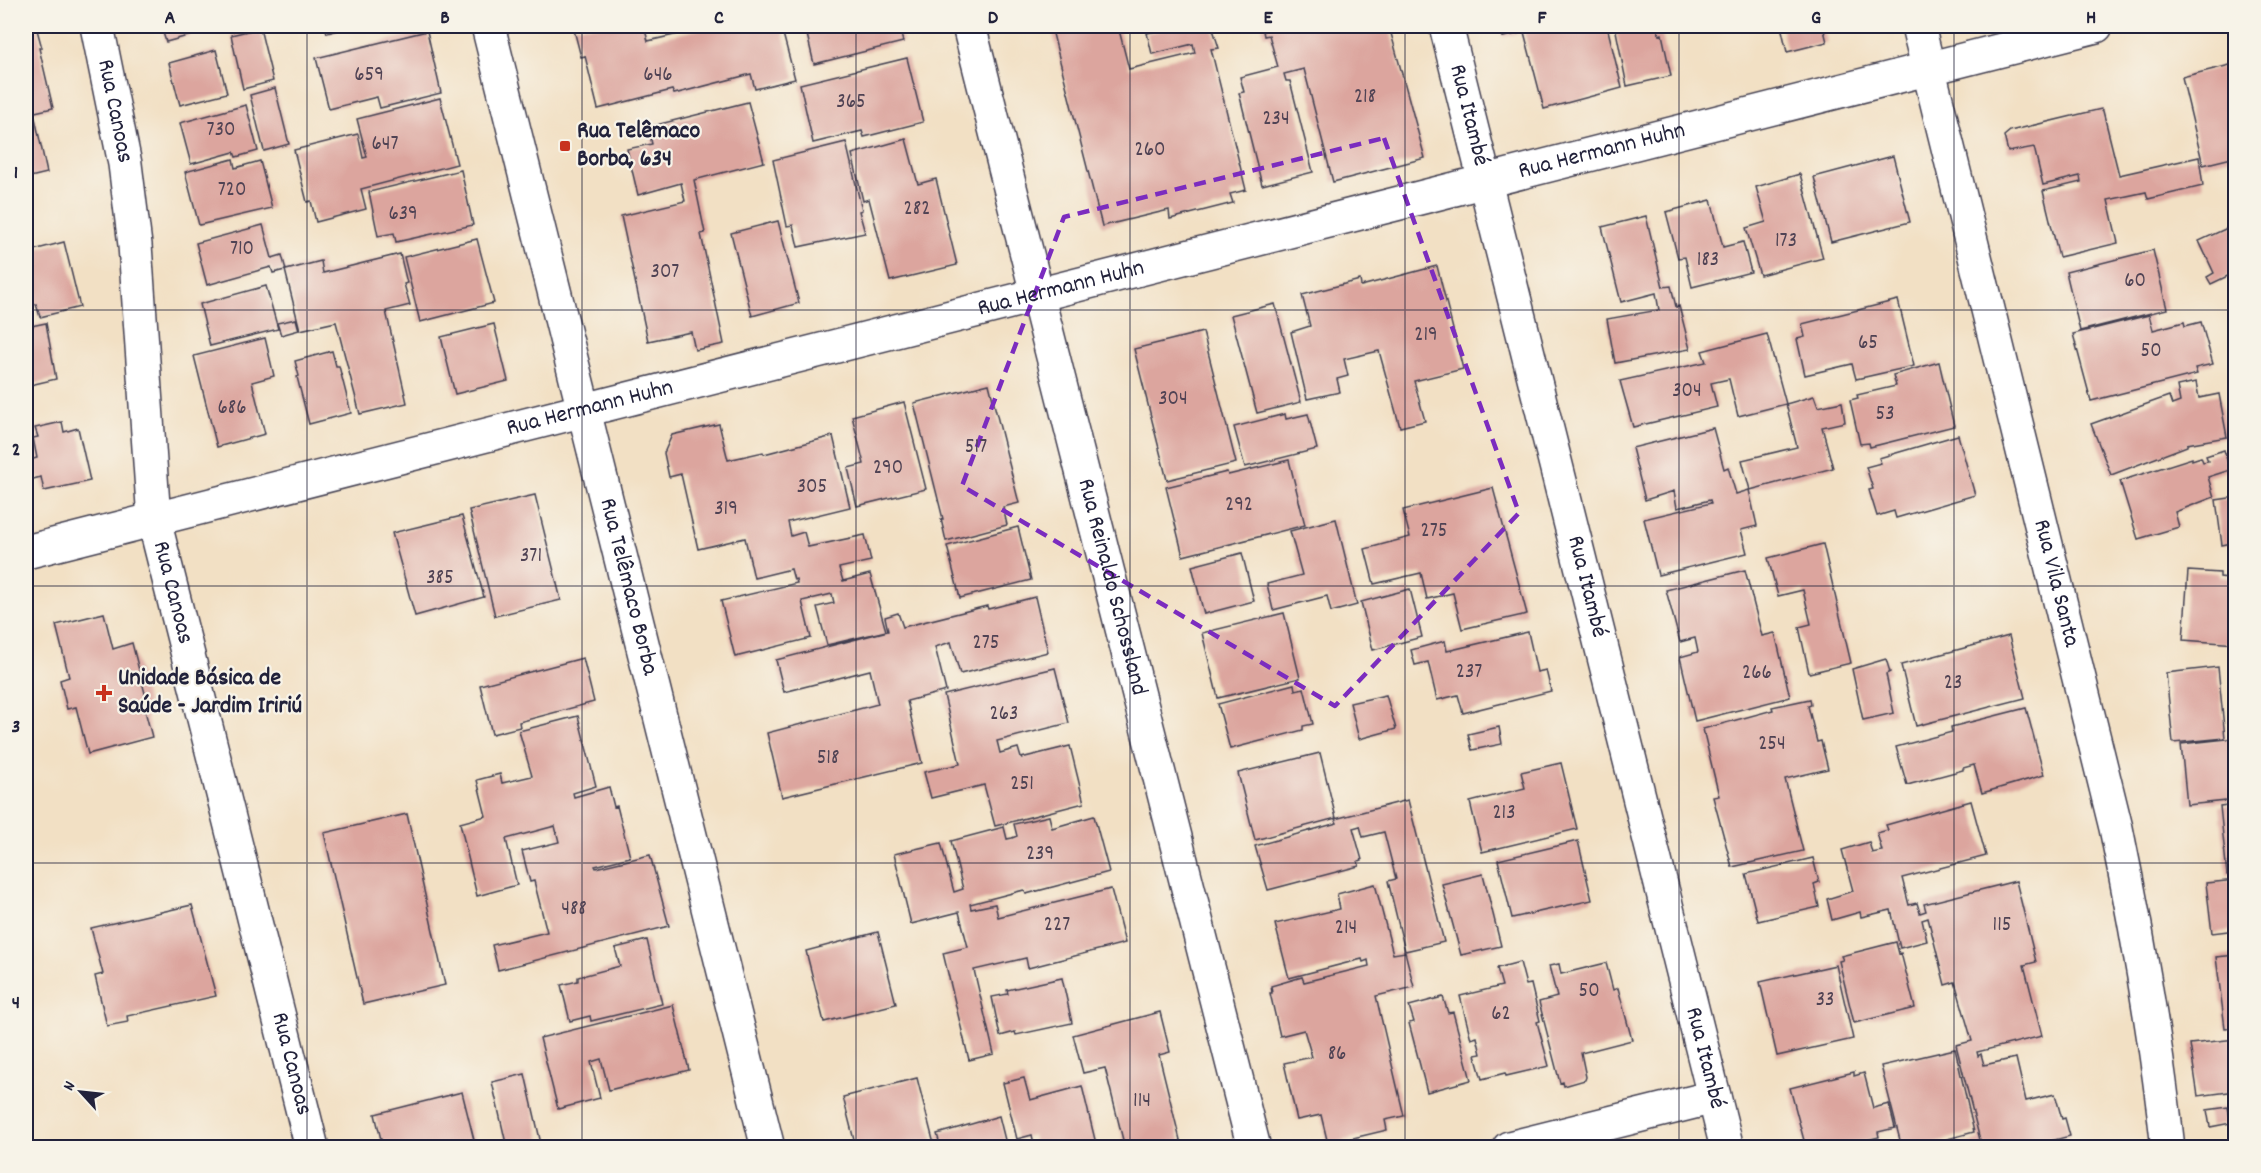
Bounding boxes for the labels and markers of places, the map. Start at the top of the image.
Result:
place label: Rua Telêmaco Borba, 634 [577,115,700,177]
marker: Rua Telêmaco Borba, 634 [558,139,572,153]
place label: Unidade Básica de Saúde - Jardim Iririú [118,662,302,724]
marker: Unidade Básica de Saúde - Jardim Iririú [95,684,113,702]

